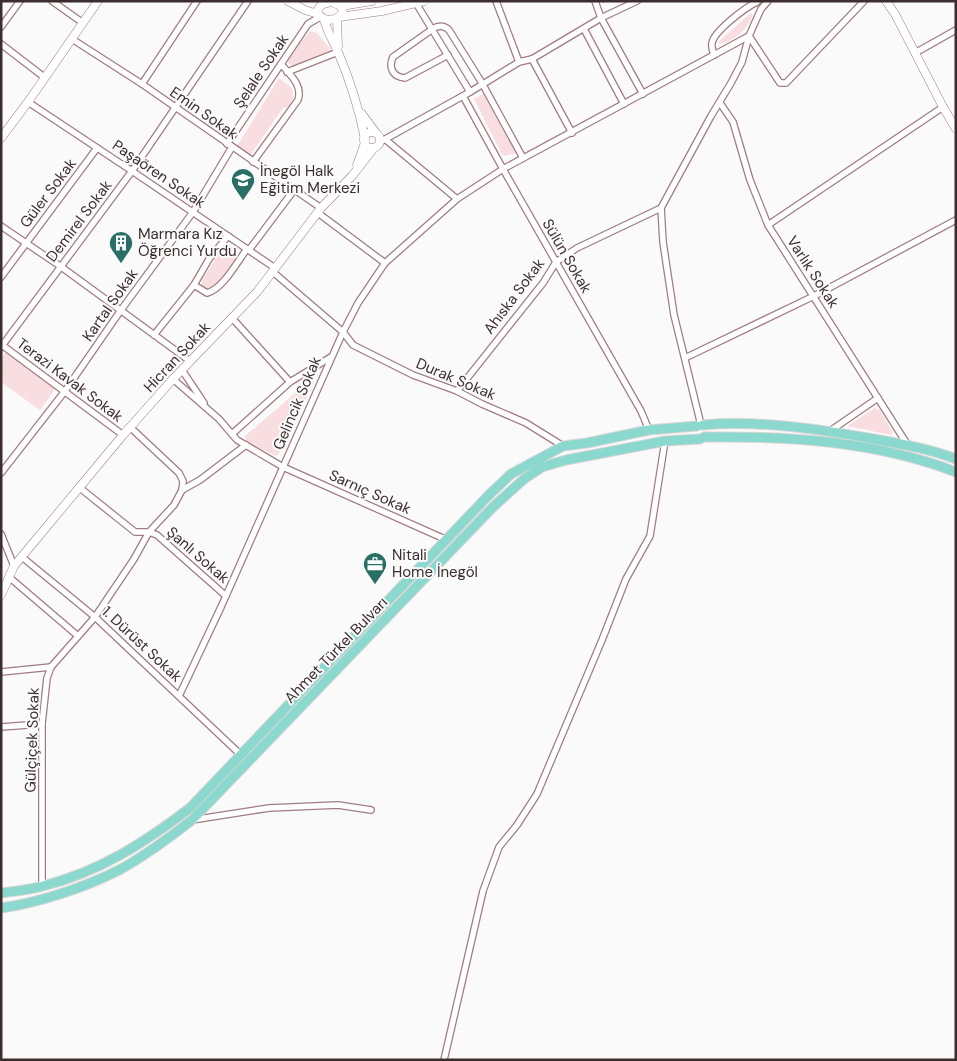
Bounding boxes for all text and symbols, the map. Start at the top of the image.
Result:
street label: Şelale Sokak [229,30,293,112]
street label: Emin Sokak [166,82,242,144]
street label: Paşaören Sokak [109,135,210,213]
street label: Güler Sokak [15,154,81,232]
place label: İnegöl Halk Eğitim Merkezi [260,161,360,198]
school or university icon: İnegöl Halk Eğitim Merkezi [230,167,256,201]
street label: Demirel Sokak [42,176,117,266]
street label: Sülün Sokak [538,215,597,297]
place label: Marmara Kız Öğrenci Yurdu [138,224,237,261]
building icon: Marmara Kız Öğrenci Yurdu [108,230,134,264]
street label: Varlık Sokak [782,232,844,312]
street label: Ahıska Sokak [479,254,549,338]
street label: Kartal Sokak [78,264,143,345]
street label: Hicran Sokak [139,317,215,397]
street label: Terazi Kavak Sokak [13,333,128,427]
street label: Gelincik Sokak [268,353,326,453]
street label: Durak Sokak [413,353,499,405]
street label: Sarnıç Sokak [326,465,415,519]
street label: Şanlı Sokak [162,522,234,588]
place label: Nitali Home İnegöl [392,545,478,582]
office icon: Nitali Home İnegöl [362,551,388,585]
street label: Ahmet Türkel Bulvarı [280,593,392,707]
street label: 1. Dürüst Sokak [98,602,187,687]
street label: Gülçiçek Sokak [20,687,44,793]

